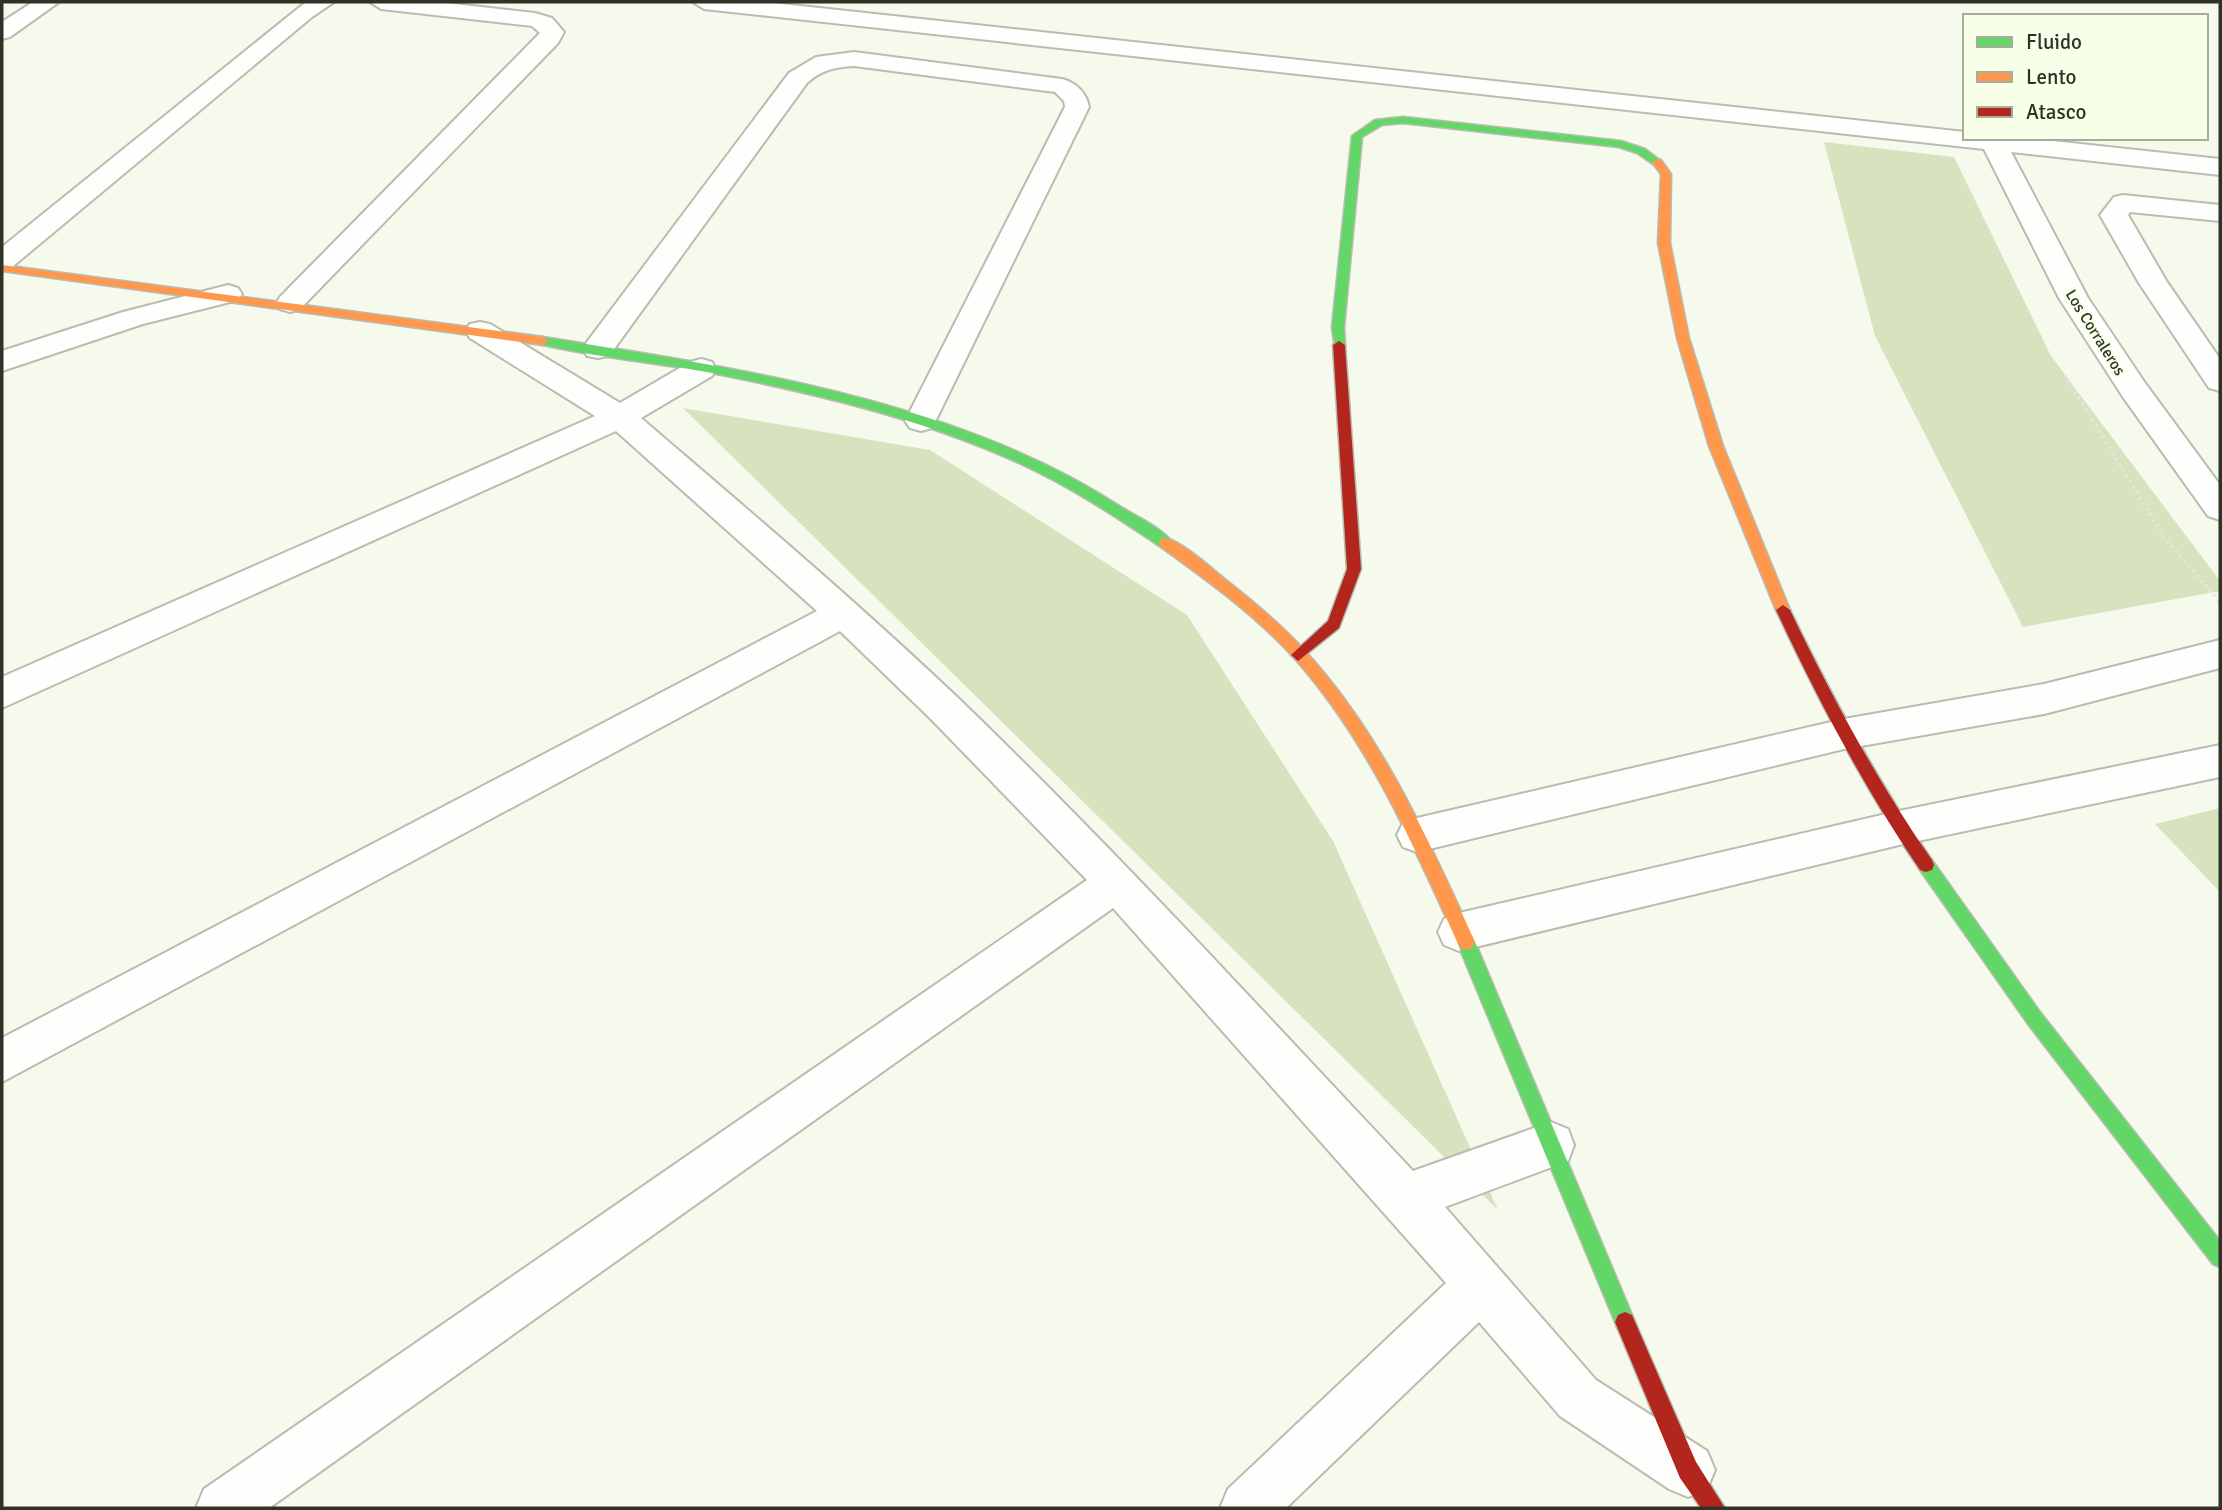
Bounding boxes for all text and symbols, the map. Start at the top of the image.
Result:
legend [1963,14,2208,140]
text: Fluido [2026,29,2082,55]
text: Lento [2026,64,2076,90]
text: Atasco [2026,99,2086,125]
street label: Los Corraleros [2061,286,2130,379]

